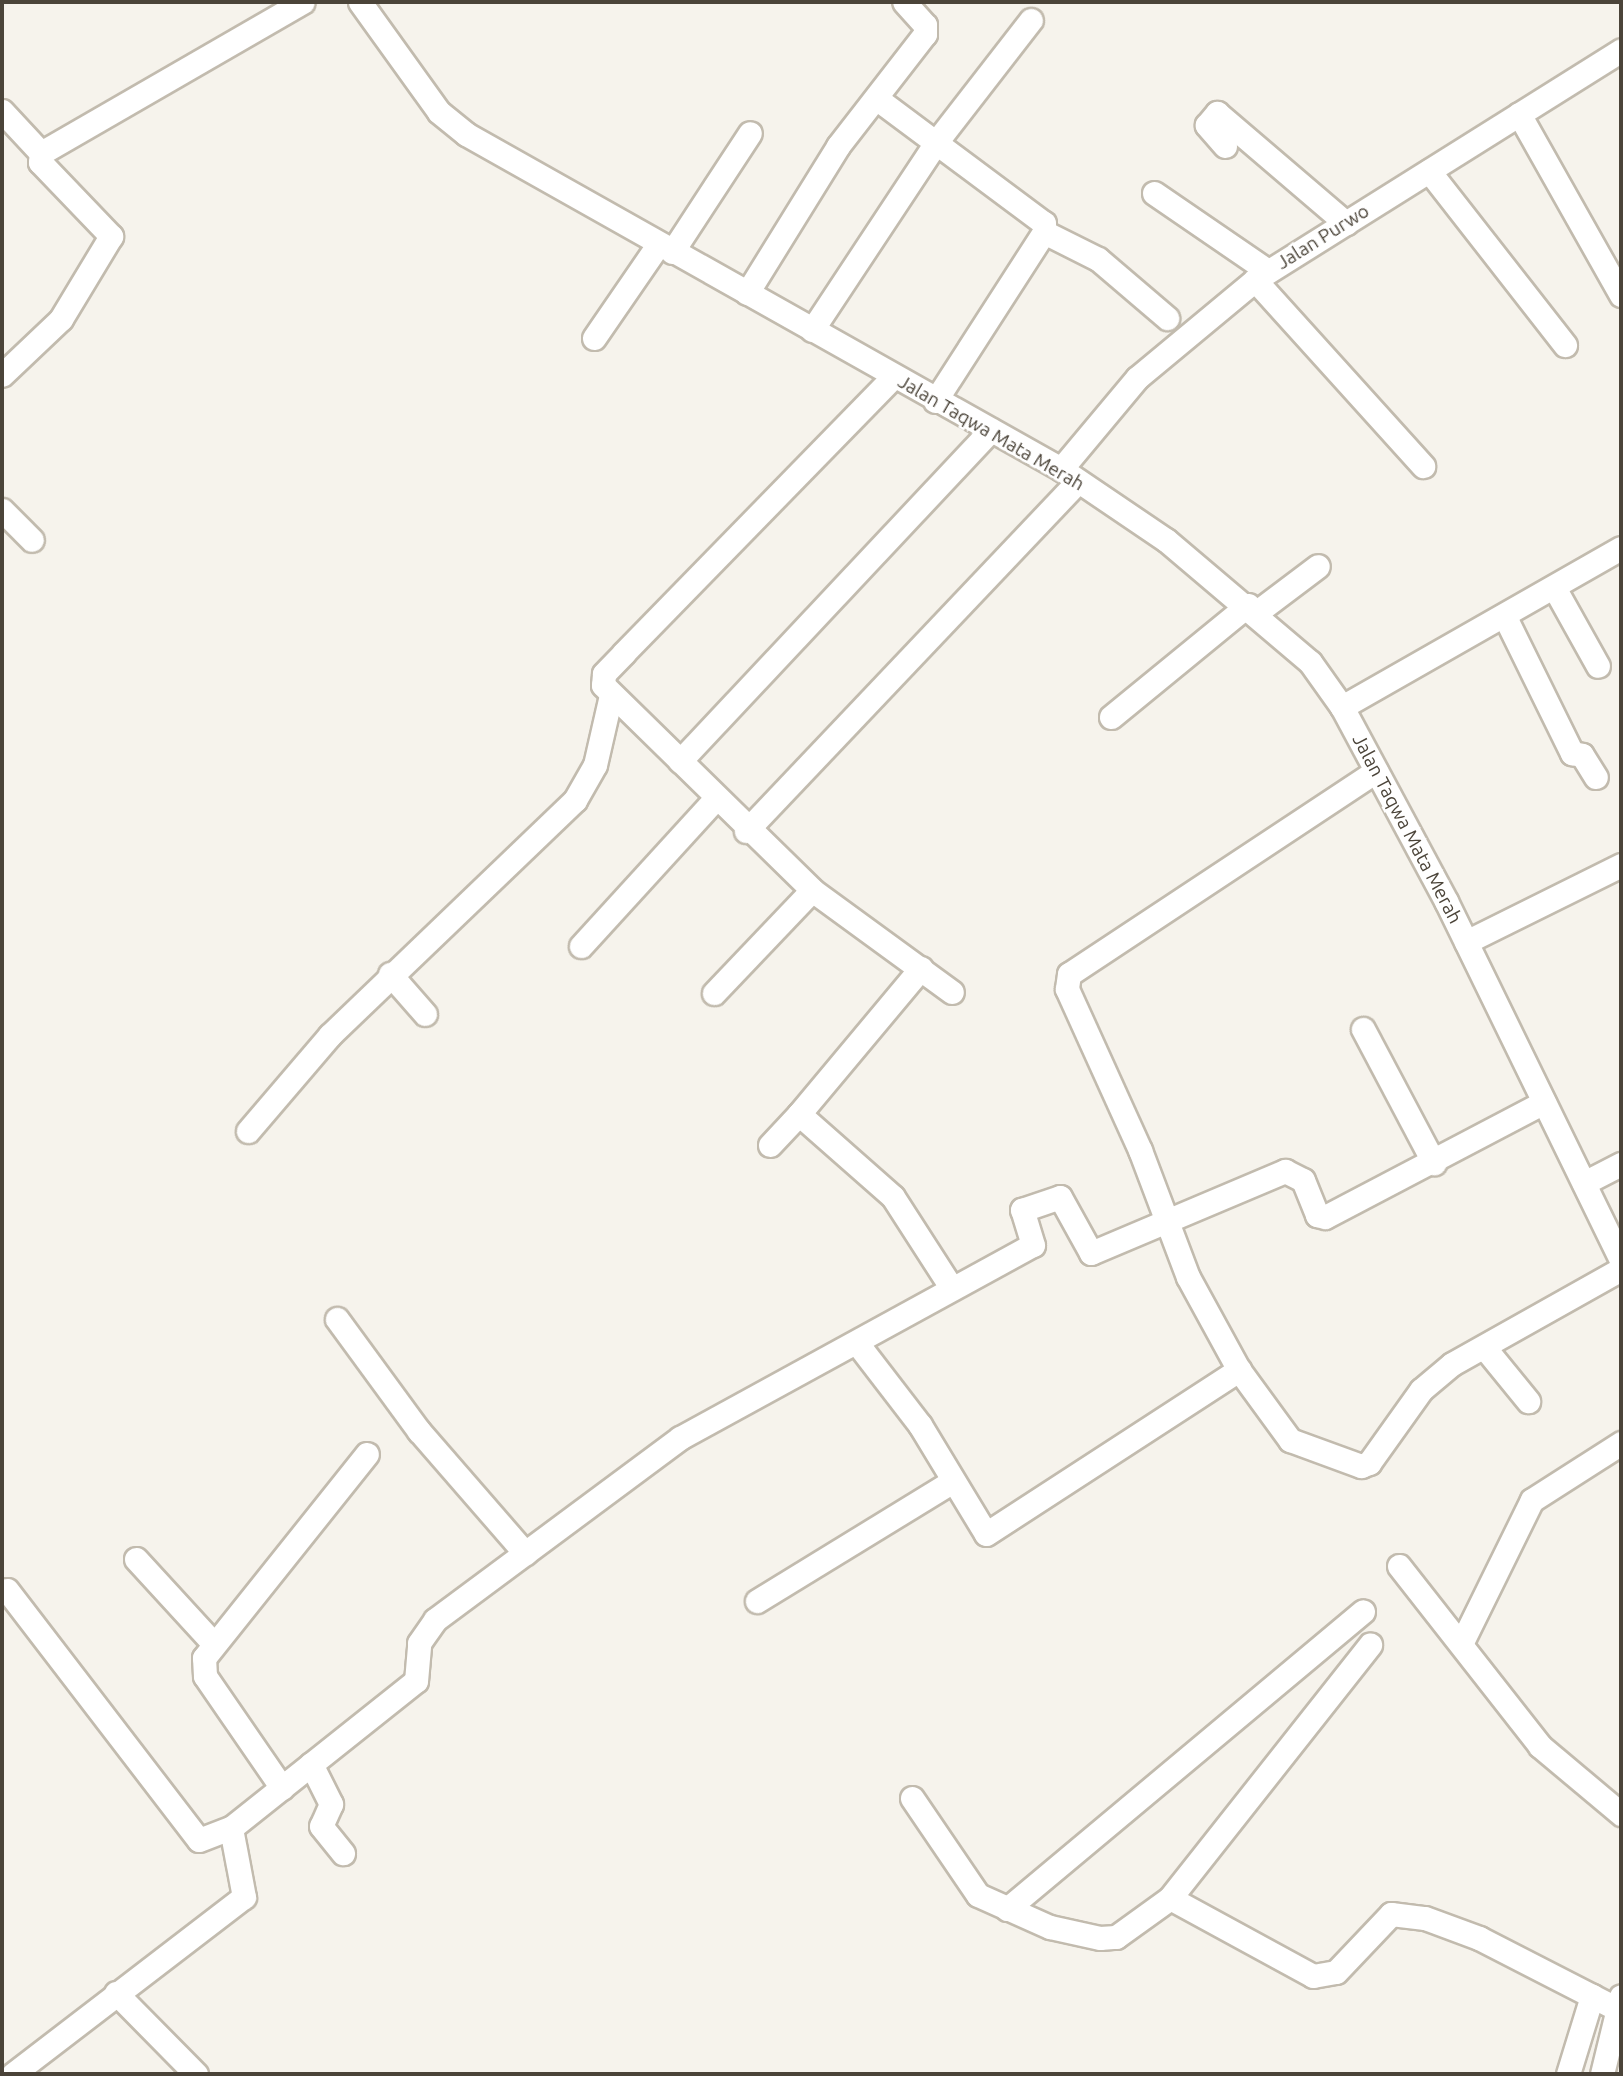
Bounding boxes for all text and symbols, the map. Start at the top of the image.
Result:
street label: Jalan Purwo [1273,200,1373,274]
street label: Jalan Taqwa Mata Merah [894,370,1088,496]
street label: Jalan Taqwa Mata Merah [1347,730,1467,928]

